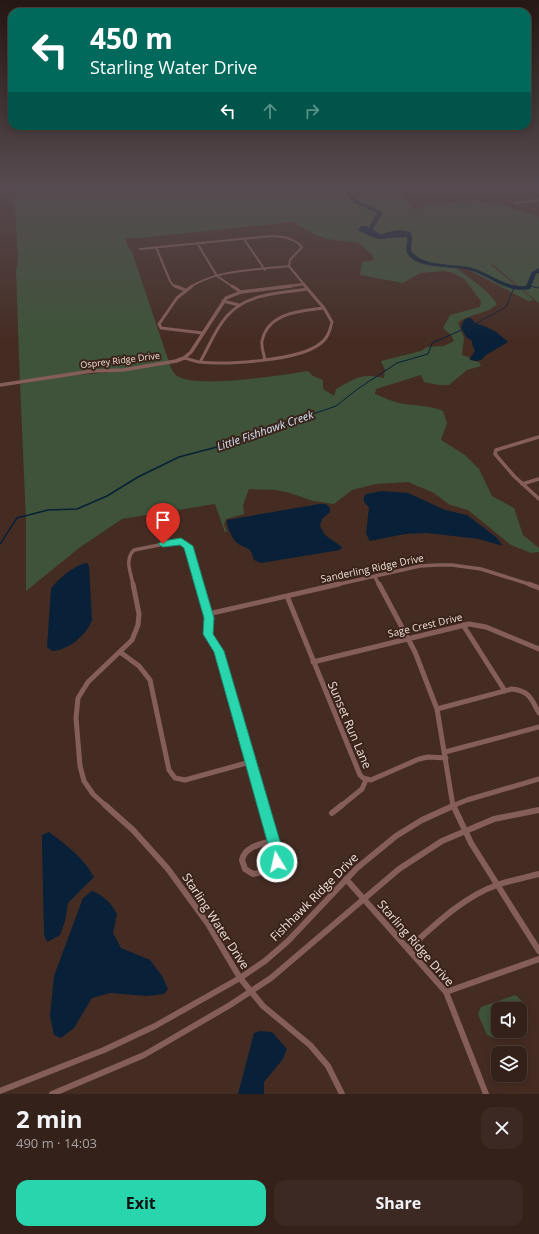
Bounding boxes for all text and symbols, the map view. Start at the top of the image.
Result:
text: 450 m [90,19,173,57]
icon: left [24,24,76,76]
text: Starling Water Drive [90,55,257,79]
icon: left [217,100,239,122]
icon: ahead [259,100,281,122]
icon: right [301,100,323,122]
street label: Osprey Ridge Drive [79,349,161,371]
water label: Little Fishhawk Creek [215,406,316,454]
pin [146,503,180,544]
icon: arrive [152,509,174,531]
street label: Sanderling Ridge Drive [319,550,425,586]
street label: Sage Crest Drive [386,610,464,640]
street label: Sunset Run Lane [324,679,376,772]
position arrow [256,841,298,883]
street label: Fishhawk Ridge Drive [266,849,362,945]
street label: Starling Water Drive [178,870,254,973]
street label: Starling Ridge Drive [374,896,458,990]
map controls [491,1002,527,1082]
button: sound [491,1002,527,1038]
button: layers [491,1046,527,1082]
text: 2 min [16,1102,83,1135]
button: close [481,1107,523,1149]
text: 490 m · 14:03 [16,1134,97,1152]
button: Exit [16,1180,266,1226]
button: Share [274,1180,523,1226]

